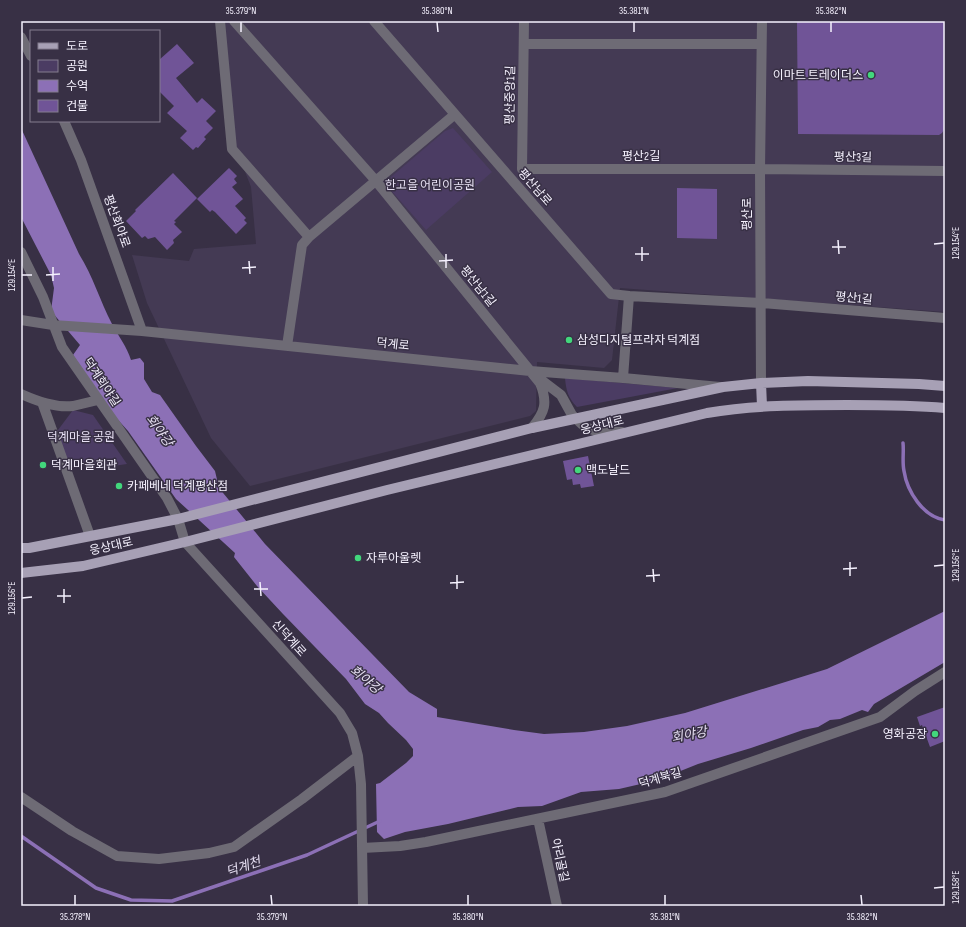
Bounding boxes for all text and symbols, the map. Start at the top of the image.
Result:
text: 35.379°N [226,5,256,17]
text: 35.380°N [421,5,453,17]
text: 35.381°N [619,5,649,17]
text: 35.382°N [816,5,846,17]
legend [30,30,160,122]
text: 도로 [66,39,88,54]
text: 공원 [66,59,88,74]
street label: 평산중앙1길 [502,65,519,125]
place label: 이마트 트레이더스 [773,68,863,83]
marker: 이마트 트레이더스 [866,70,876,80]
text: 수역 [66,79,88,94]
text: 건물 [66,99,88,114]
street label: 평산2길 [622,149,660,164]
street label: 평산3길 [834,150,872,165]
street label: 평산남로 [514,166,555,209]
park label: 한고을 어린이공원 [385,178,475,193]
street label: 평산회야로 [100,193,133,250]
street label: 평산로 [740,197,755,231]
text: 129.154°E [950,227,962,259]
text: 129.154°E [6,259,18,291]
street label: 평산남1길 [457,263,499,310]
street label: 평산1길 [835,289,873,308]
place label: 삼성디지털프라자 덕계점 [577,333,700,348]
street label: 덕계로 [376,335,410,354]
marker: 삼성디지털프라자 덕계점 [564,335,574,345]
street label: 덕계회야길 [80,355,123,409]
water label: 회야강 [142,411,177,451]
street label: 웅상대로 [579,413,625,438]
park label: 덕계마을 공원 [47,430,115,445]
place label: 덕계마을회관 [51,458,117,473]
marker: 덕계마을회관 [38,460,48,470]
place label: 맥도날드 [586,463,630,478]
marker: 맥도날드 [573,465,583,475]
place label: 카페베네 덕계평산점 [127,479,228,494]
marker: 카페베네 덕계평산점 [114,481,124,491]
street label: 웅상대로 [88,534,134,559]
text: 129.156°E [950,549,962,581]
place label: 자루아울렛 [366,551,421,566]
marker: 자루아울렛 [353,553,363,563]
text: 129.156°E [6,582,18,614]
street label: 신덕계로 [268,617,309,660]
water label: 회야강 [346,662,386,699]
water label: 회야강 [670,723,710,746]
place label: 영화공장 [883,727,927,742]
marker: 영화공장 [930,729,940,739]
street label: 덕계북길 [637,765,683,792]
street label: 아리골길 [548,837,571,883]
water label: 덕계천 [224,853,264,880]
text: 129.158°E [950,871,962,903]
text: 35.378°N [60,911,90,923]
text: 35.379°N [257,911,287,923]
text: 35.380°N [452,911,484,923]
text: 35.381°N [650,911,680,923]
text: 35.382°N [847,911,877,923]

